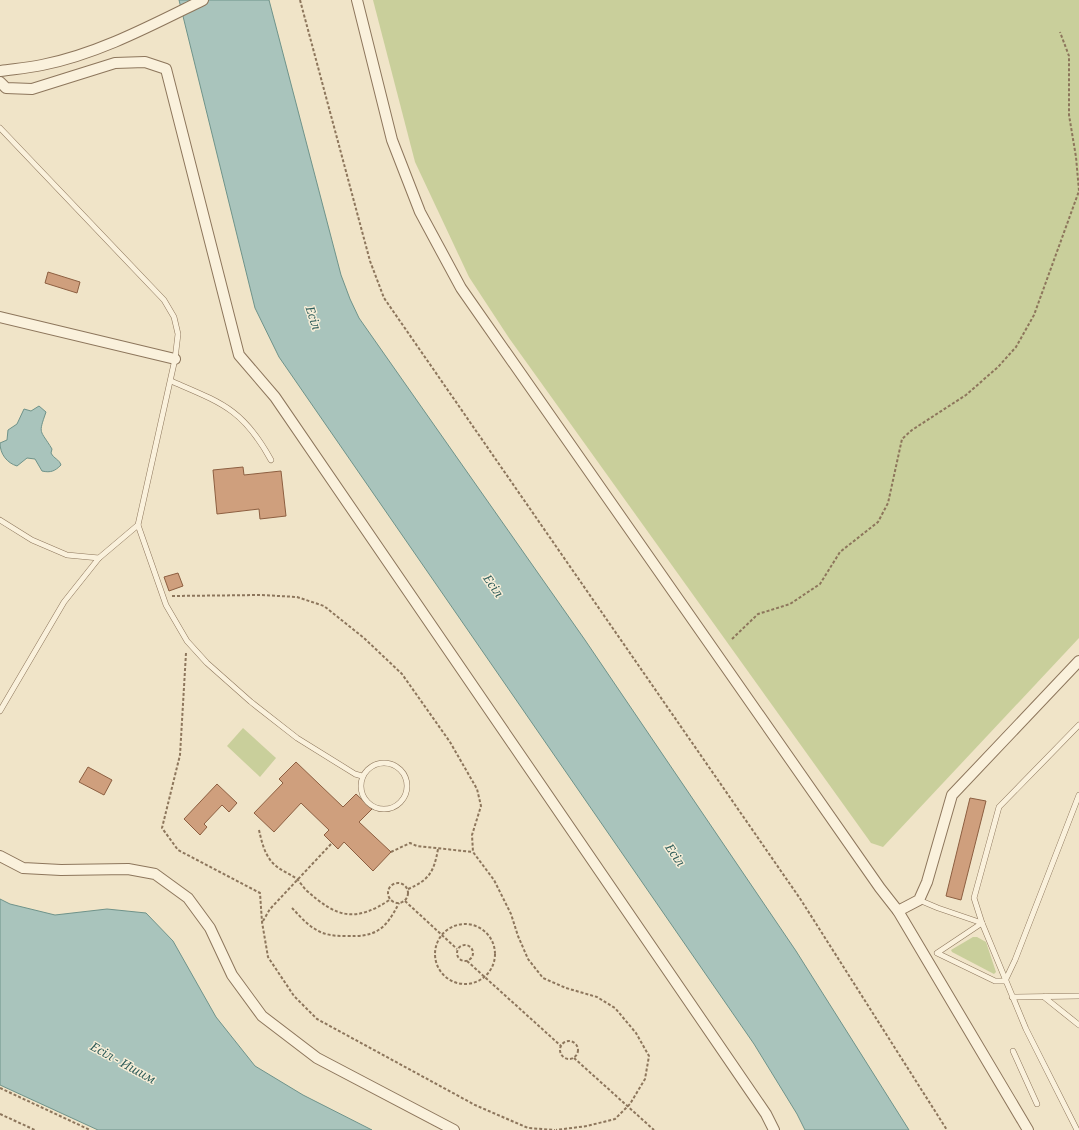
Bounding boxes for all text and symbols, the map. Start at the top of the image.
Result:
water label: Есіл [301,303,325,332]
water label: Есіл [479,570,507,601]
water label: Есіл [661,839,689,870]
water label: Есіл - Ишим [87,1037,159,1088]

